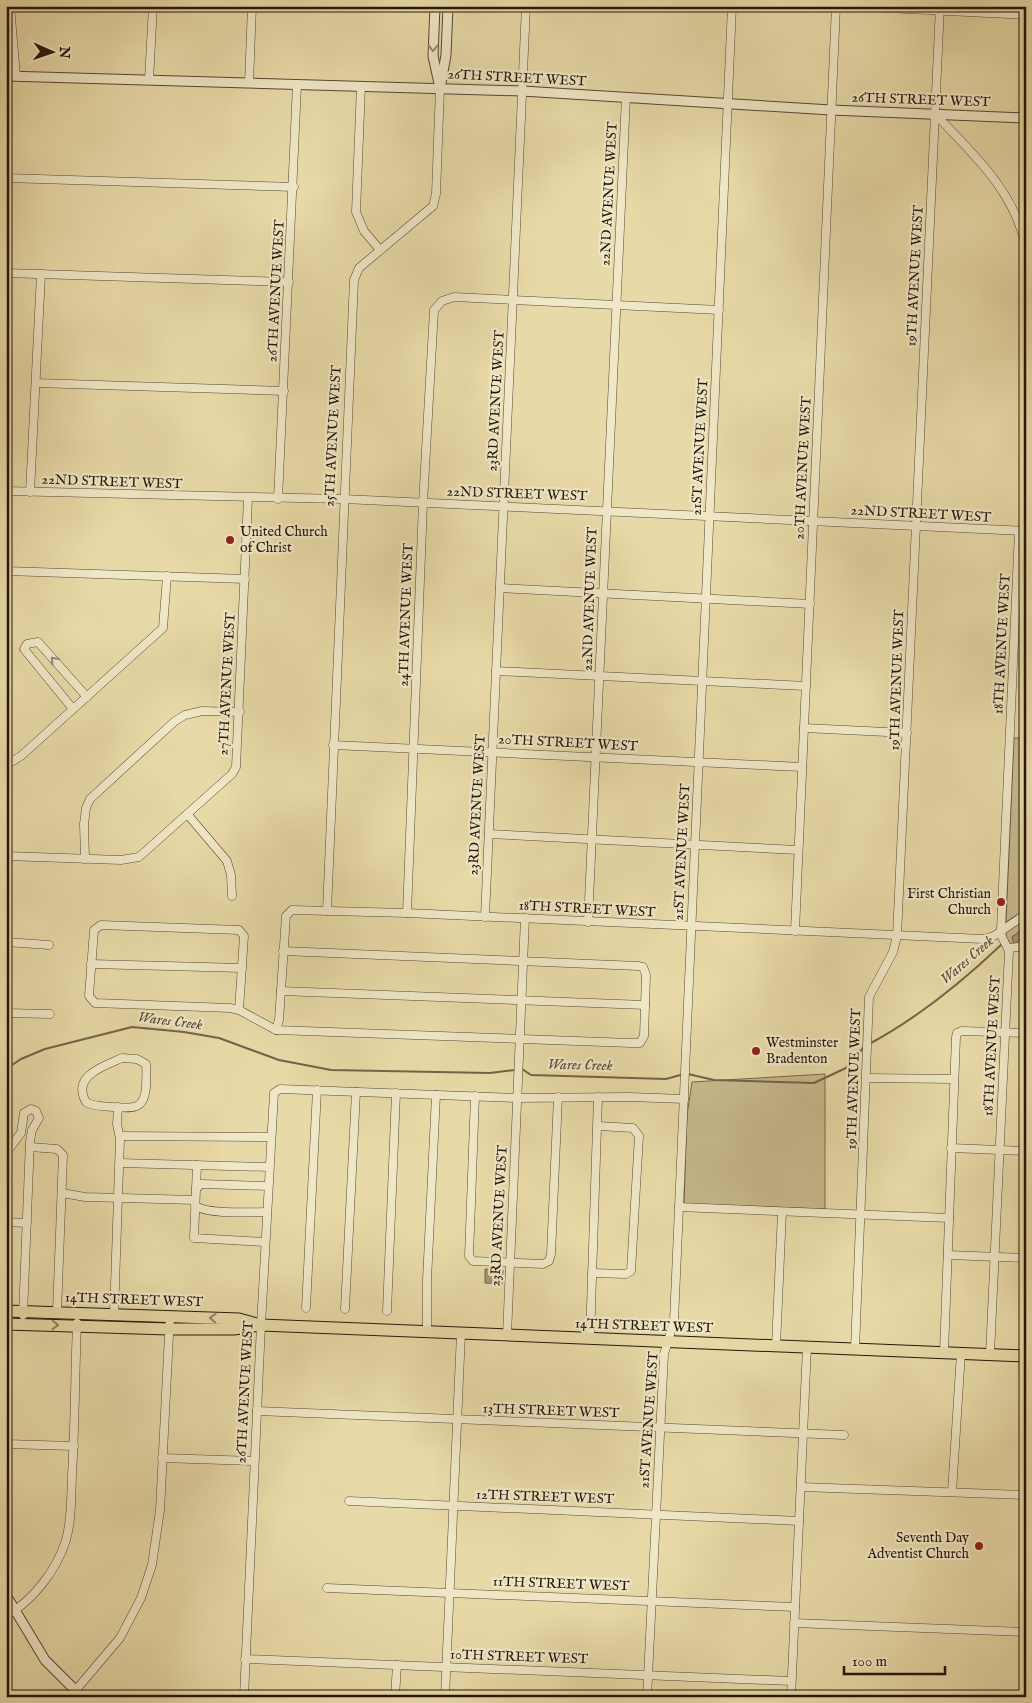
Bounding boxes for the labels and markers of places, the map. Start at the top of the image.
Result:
place label: United Church of Christ [240,523,328,557]
marker: United Church of Christ [224,534,236,546]
place label: First Christian Church [907,885,992,919]
marker: First Christian Church [995,896,1007,908]
place label: Westminster Bradenton [766,1034,838,1068]
marker: Westminster Bradenton [750,1045,762,1057]
place label: Seventh Day Adventist Church [867,1529,970,1563]
marker: Seventh Day Adventist Church [973,1540,985,1552]

